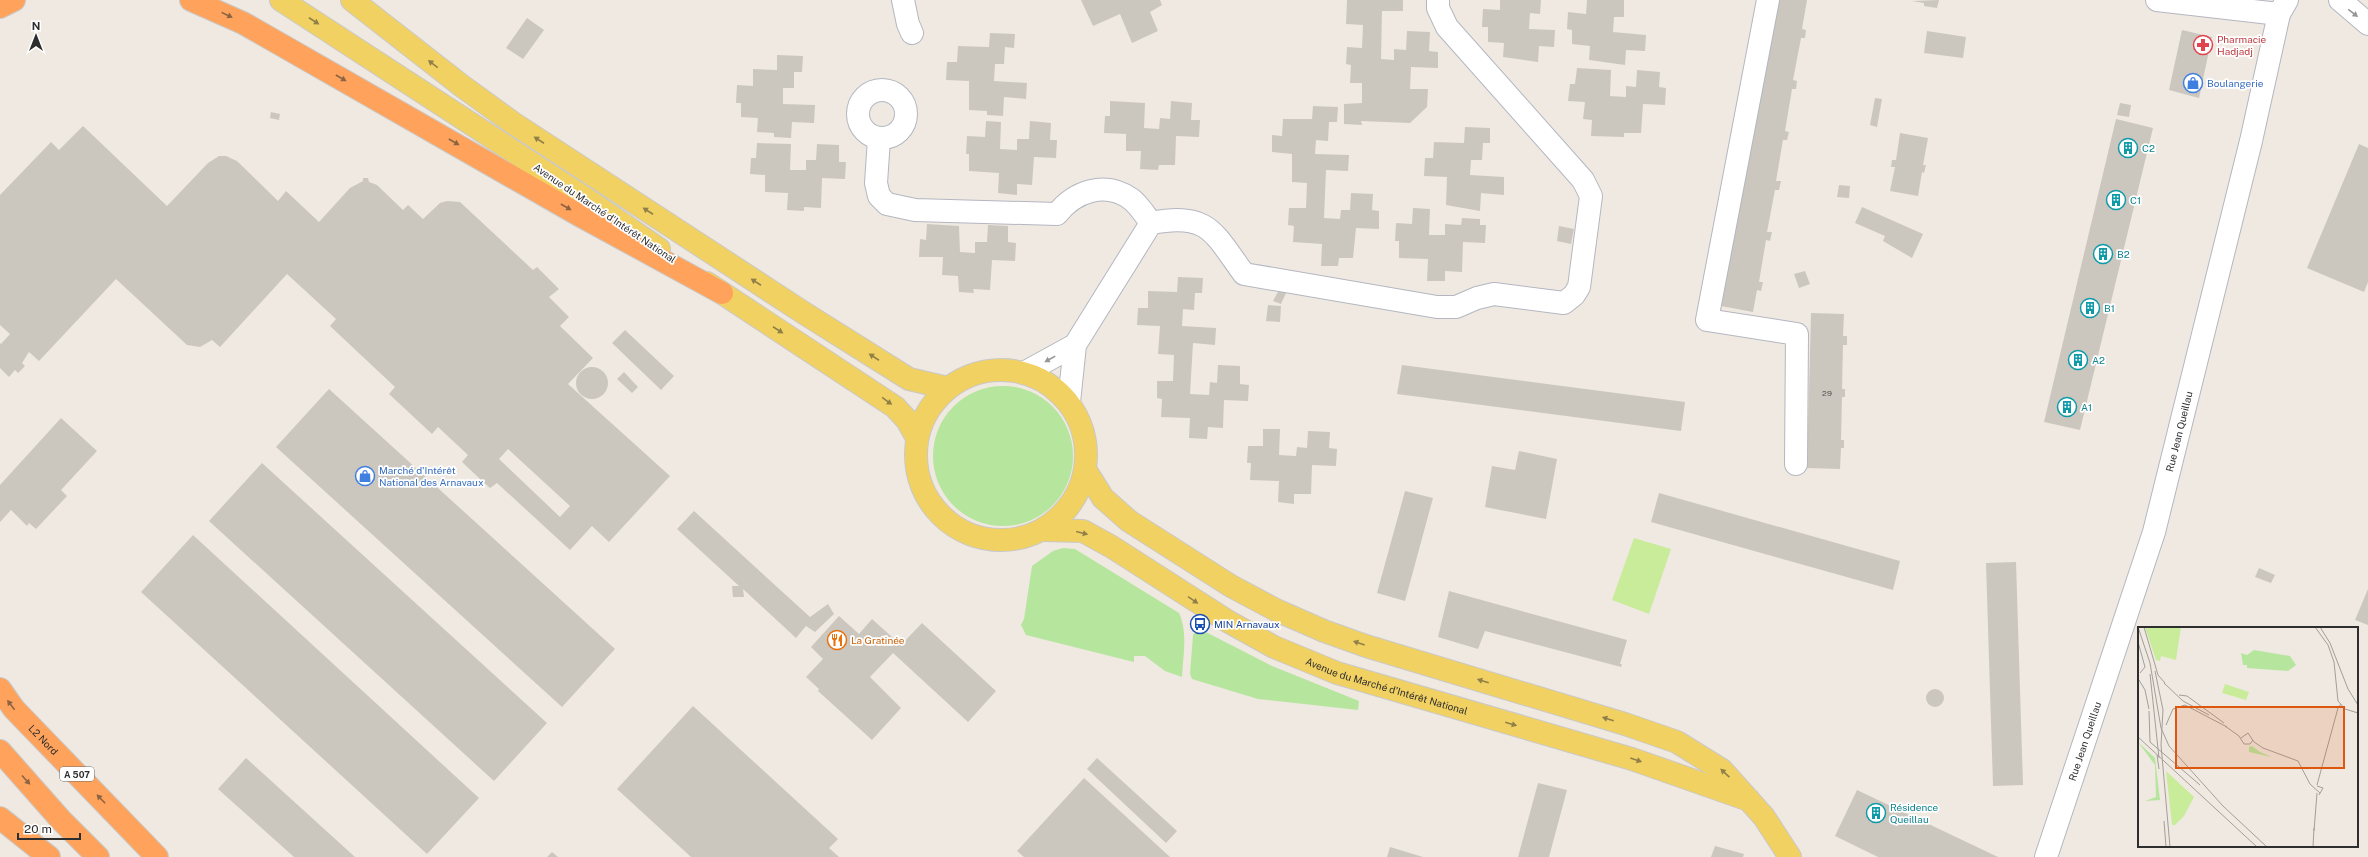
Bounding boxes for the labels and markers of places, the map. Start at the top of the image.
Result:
place label: Pharmacie Hadjadj [2217,33,2267,57]
pharmacy icon: Pharmacie Hadjadj [2192,34,2214,56]
shop icon: Boulangerie [2182,72,2204,94]
place label: Boulangerie [2207,77,2264,89]
building icon: C2 [2117,137,2139,159]
place label: C2 [2142,142,2155,154]
building icon: C1 [2105,189,2127,211]
place label: C1 [2130,194,2141,206]
building icon: B2 [2092,243,2114,265]
place label: B2 [2117,248,2130,260]
building icon: B1 [2079,297,2101,319]
place label: B1 [2104,302,2115,314]
building icon: A2 [2067,349,2089,371]
place label: A2 [2092,354,2105,366]
building icon: A1 [2056,396,2078,418]
place label: A1 [2081,401,2092,413]
place label: Marché d'Intérêt National des Arnavaux [379,464,484,488]
shop icon: Marché d'Intérêt National des Arnavaux [354,465,376,487]
bus stop icon: MIN Arnavaux [1189,613,1211,635]
place label: MIN Arnavaux [1214,618,1280,630]
restaurant icon: La Gratinée [826,629,848,651]
place label: La Gratinée [851,634,905,646]
place label: Résidence Queillau [1890,801,1939,825]
building icon: Résidence Queillau [1865,802,1887,824]

